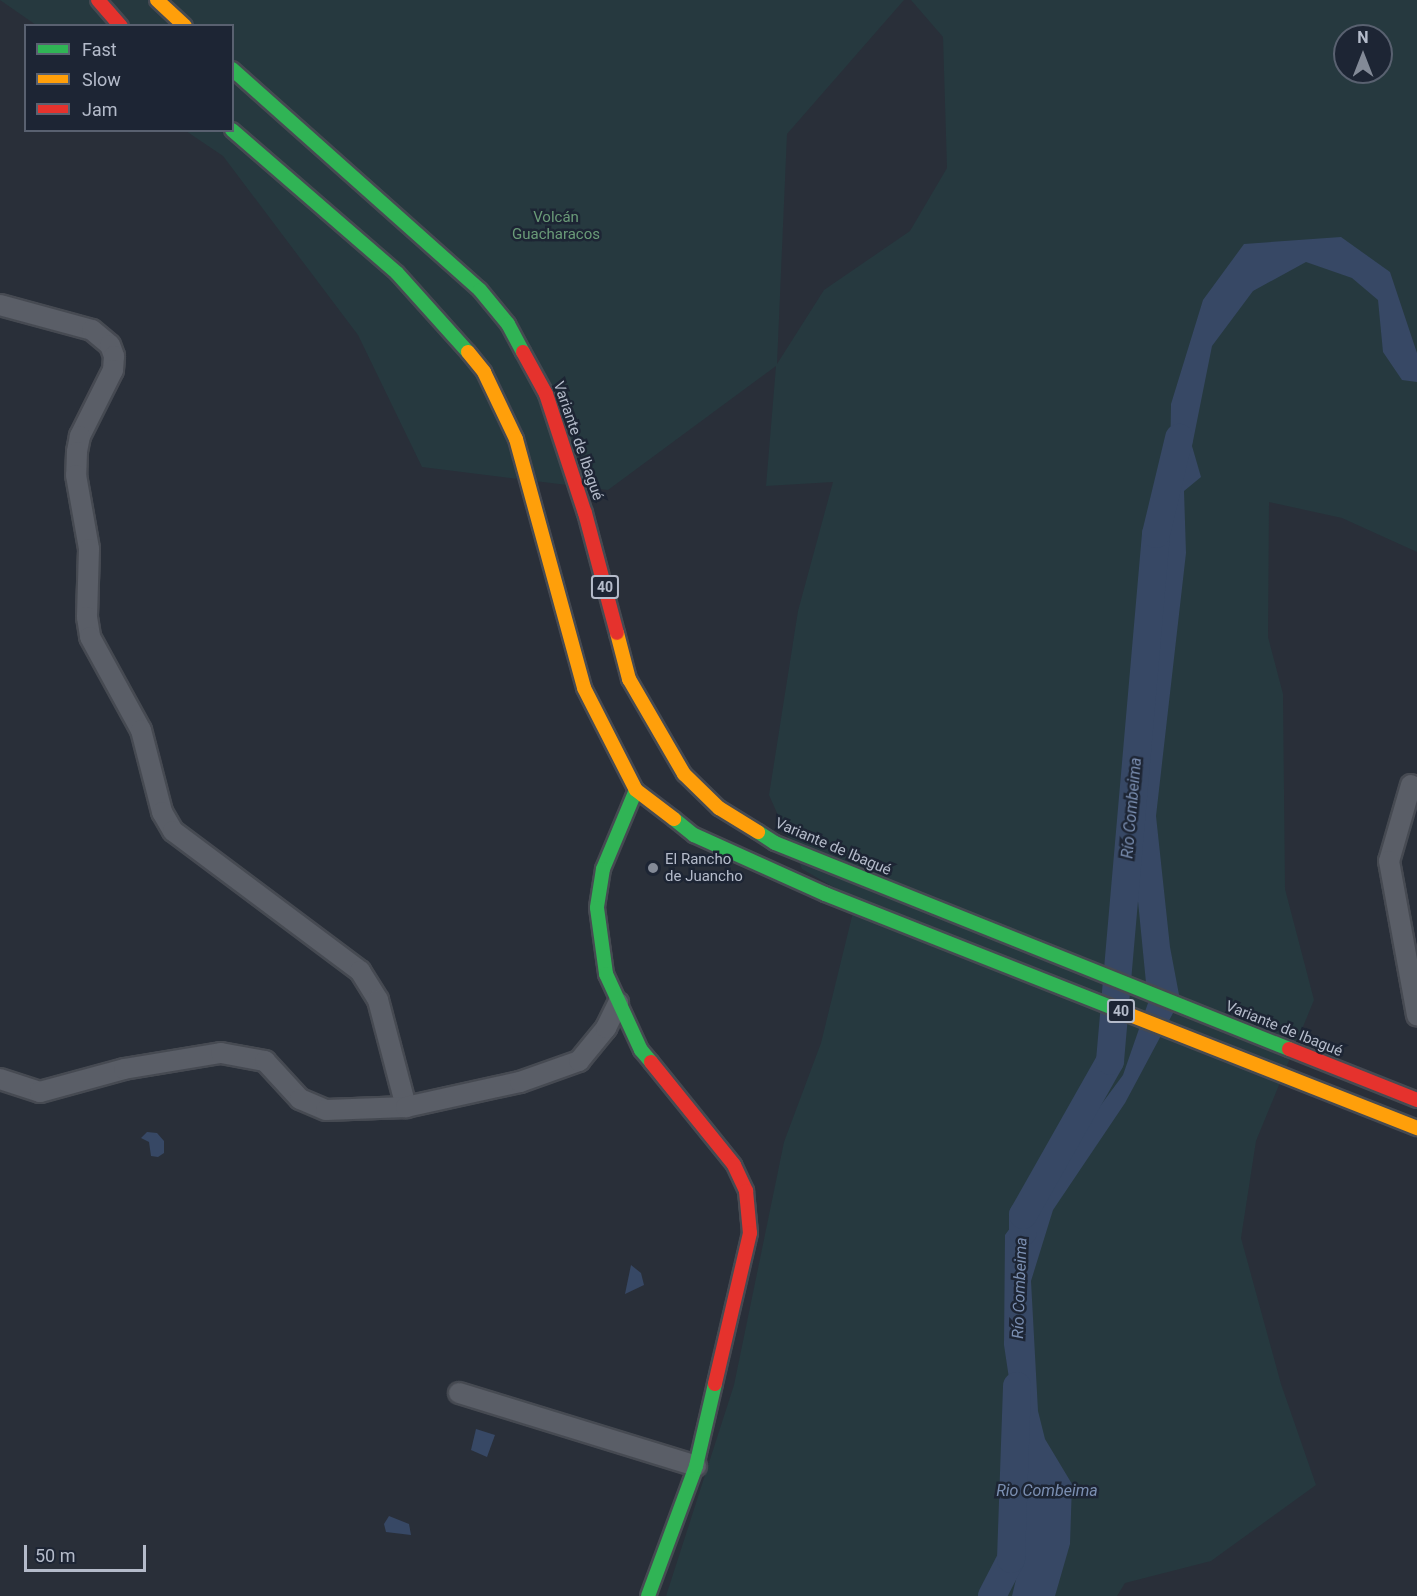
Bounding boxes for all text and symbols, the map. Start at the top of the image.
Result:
legend [24,24,234,132]
north arrow [1333,24,1393,84]
text: N [1357,28,1369,47]
text: Fast [82,39,117,60]
text: Slow [82,69,121,90]
text: Jam [82,99,118,120]
park label: Volcán Guacharacos [512,208,600,243]
street label: Variante de Ibagué [549,379,607,503]
road number: 40 [590,576,620,598]
water label: Río Combeima [1118,757,1146,859]
street label: Variante de Ibagué [772,814,894,880]
place label: El Rancho de Juancho [665,850,743,885]
marker: El Rancho de Juancho [646,861,660,875]
street label: Variante de Ibagué [1223,997,1345,1061]
road number: 40 [1106,1000,1136,1022]
water label: Río Combeima [1009,1237,1031,1339]
water label: Rio Combeima [996,1481,1098,1501]
scale bar [27,1533,148,1571]
text: 50 m [35,1545,75,1566]

